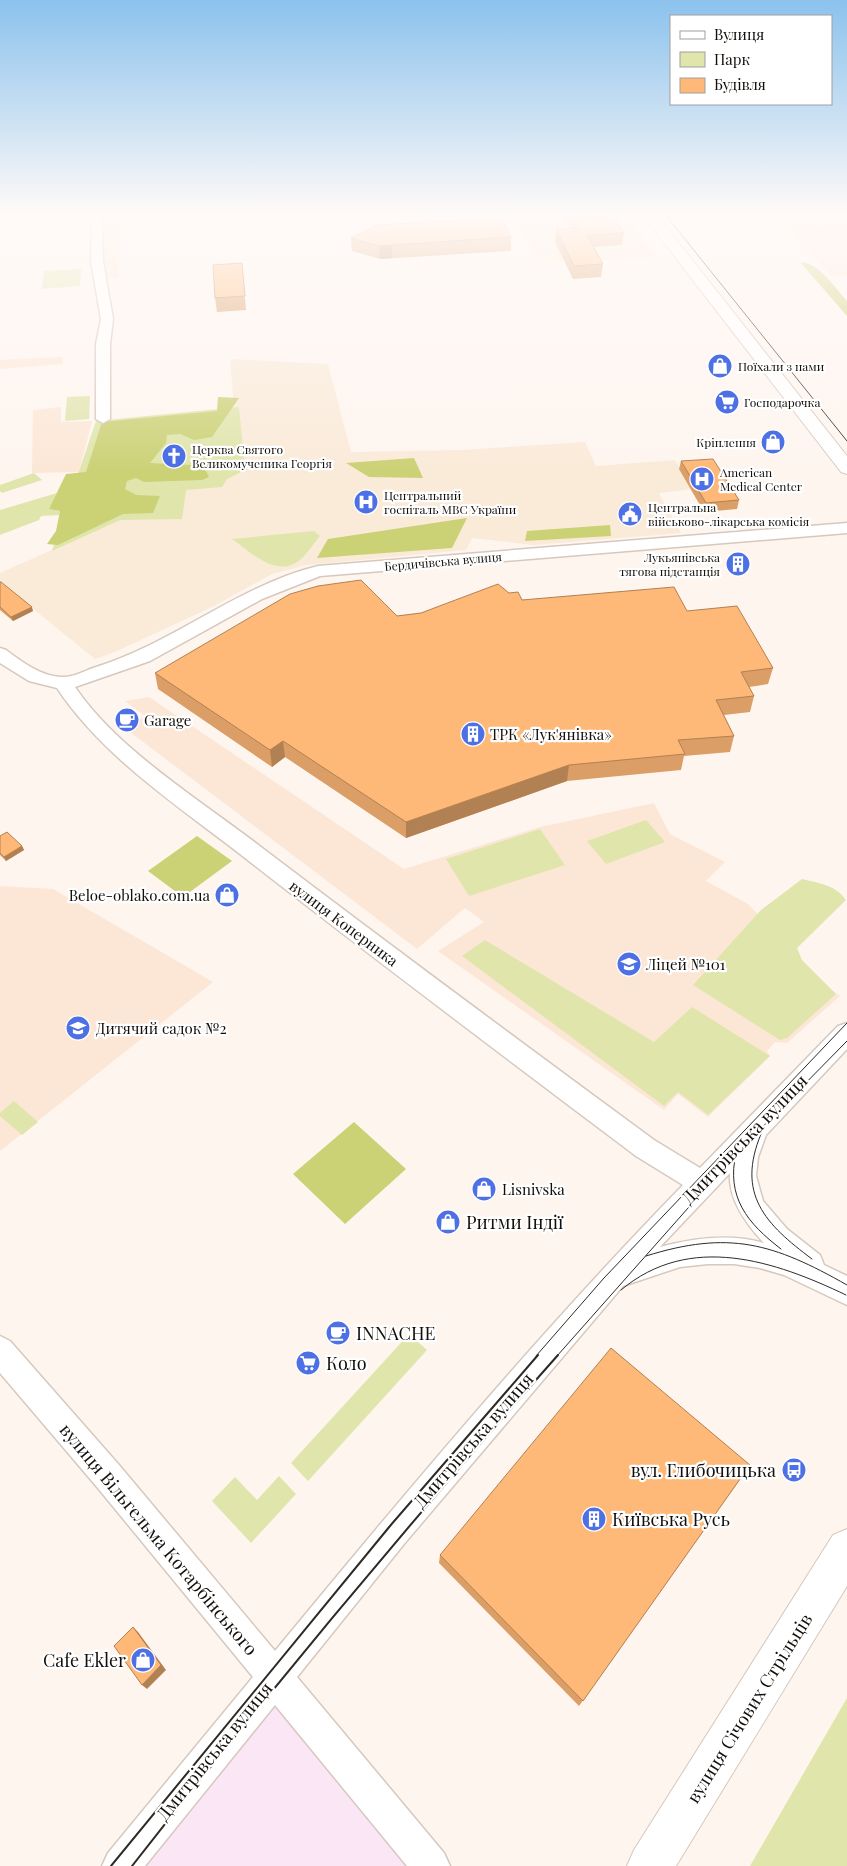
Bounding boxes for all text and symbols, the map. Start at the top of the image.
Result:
legend [670,15,832,105]
text: Вулиця [714,24,764,44]
text: Парк [714,49,750,69]
text: Будівля [714,74,766,94]
shop icon: Поїхали з нами [707,353,733,379]
place label: Поїхали з нами [738,358,825,374]
supermarket icon: Господарочка [714,389,740,415]
place label: Господарочка [744,394,820,410]
shop icon: Кріплення [760,429,786,455]
place label: Кріплення [696,434,757,450]
place label: Церква Святого Великомученика Георгія [192,441,332,471]
church icon: Церква Святого Великомученика Георгія [161,443,187,469]
place label: American Medical Center [719,464,803,494]
hospital icon: American Medical Center [689,466,715,492]
place label: Центральний госпіталь МВС України [384,487,517,517]
hospital icon: Центральний госпіталь МВС України [353,489,379,515]
place label: Центральна військово-лікарська комісія [648,499,810,529]
public building icon: Центральна військово-лікарська комісія [617,501,643,527]
street label: Бердичівська вулиця [384,548,503,574]
place label: Лукьянiвська тягова пiдстанцiя [619,549,721,579]
building icon: Лукьянiвська тягова пiдстанцiя [725,551,751,577]
cafe icon: Garage [114,707,140,733]
place label: Garage [144,710,191,730]
building icon: ТРК «Лук'янівка» [460,721,486,747]
place label: ТРК «Лук'янівка» [490,724,612,744]
street label: вулиця Коперника [286,876,403,971]
shop icon: Beloe-oblako.com.ua [214,882,240,908]
place label: Beloe-oblako.com.ua [69,885,211,905]
school or university icon: Ліцей №101 [616,951,642,977]
place label: Ліцей №101 [645,954,726,974]
school or university icon: Дитячий садок №2 [65,1015,91,1041]
place label: Дитячий садок №2 [96,1018,227,1038]
street label: Дмитрівська вулиця [676,1069,813,1209]
shop icon: Lisnivska [471,1176,497,1202]
place label: Lisnivska [502,1179,565,1199]
shop icon: Ритми Індії [435,1209,461,1235]
place label: Ритми Індії [466,1210,564,1234]
cafe icon: INNACHE [325,1320,351,1346]
place label: INNACHE [356,1321,436,1345]
supermarket icon: Коло [295,1350,321,1376]
place label: Коло [326,1351,367,1375]
street label: Дмитрівська вулиця [408,1367,539,1513]
street label: вулиця Вільгельма Котарбінського [55,1418,263,1660]
bus stop icon: вул. Глибочицька [781,1457,807,1483]
place label: вул. Глибочицька [631,1458,776,1482]
building icon: Київська Русь [581,1506,607,1532]
place label: Київська Русь [612,1507,730,1531]
street label: вулиця Січових Стрільців [681,1608,817,1807]
shop icon: Cafe Ekler [130,1647,156,1673]
place label: Cafe Ekler [43,1648,126,1672]
street label: Дмитрівська вулиця [151,1676,278,1825]

